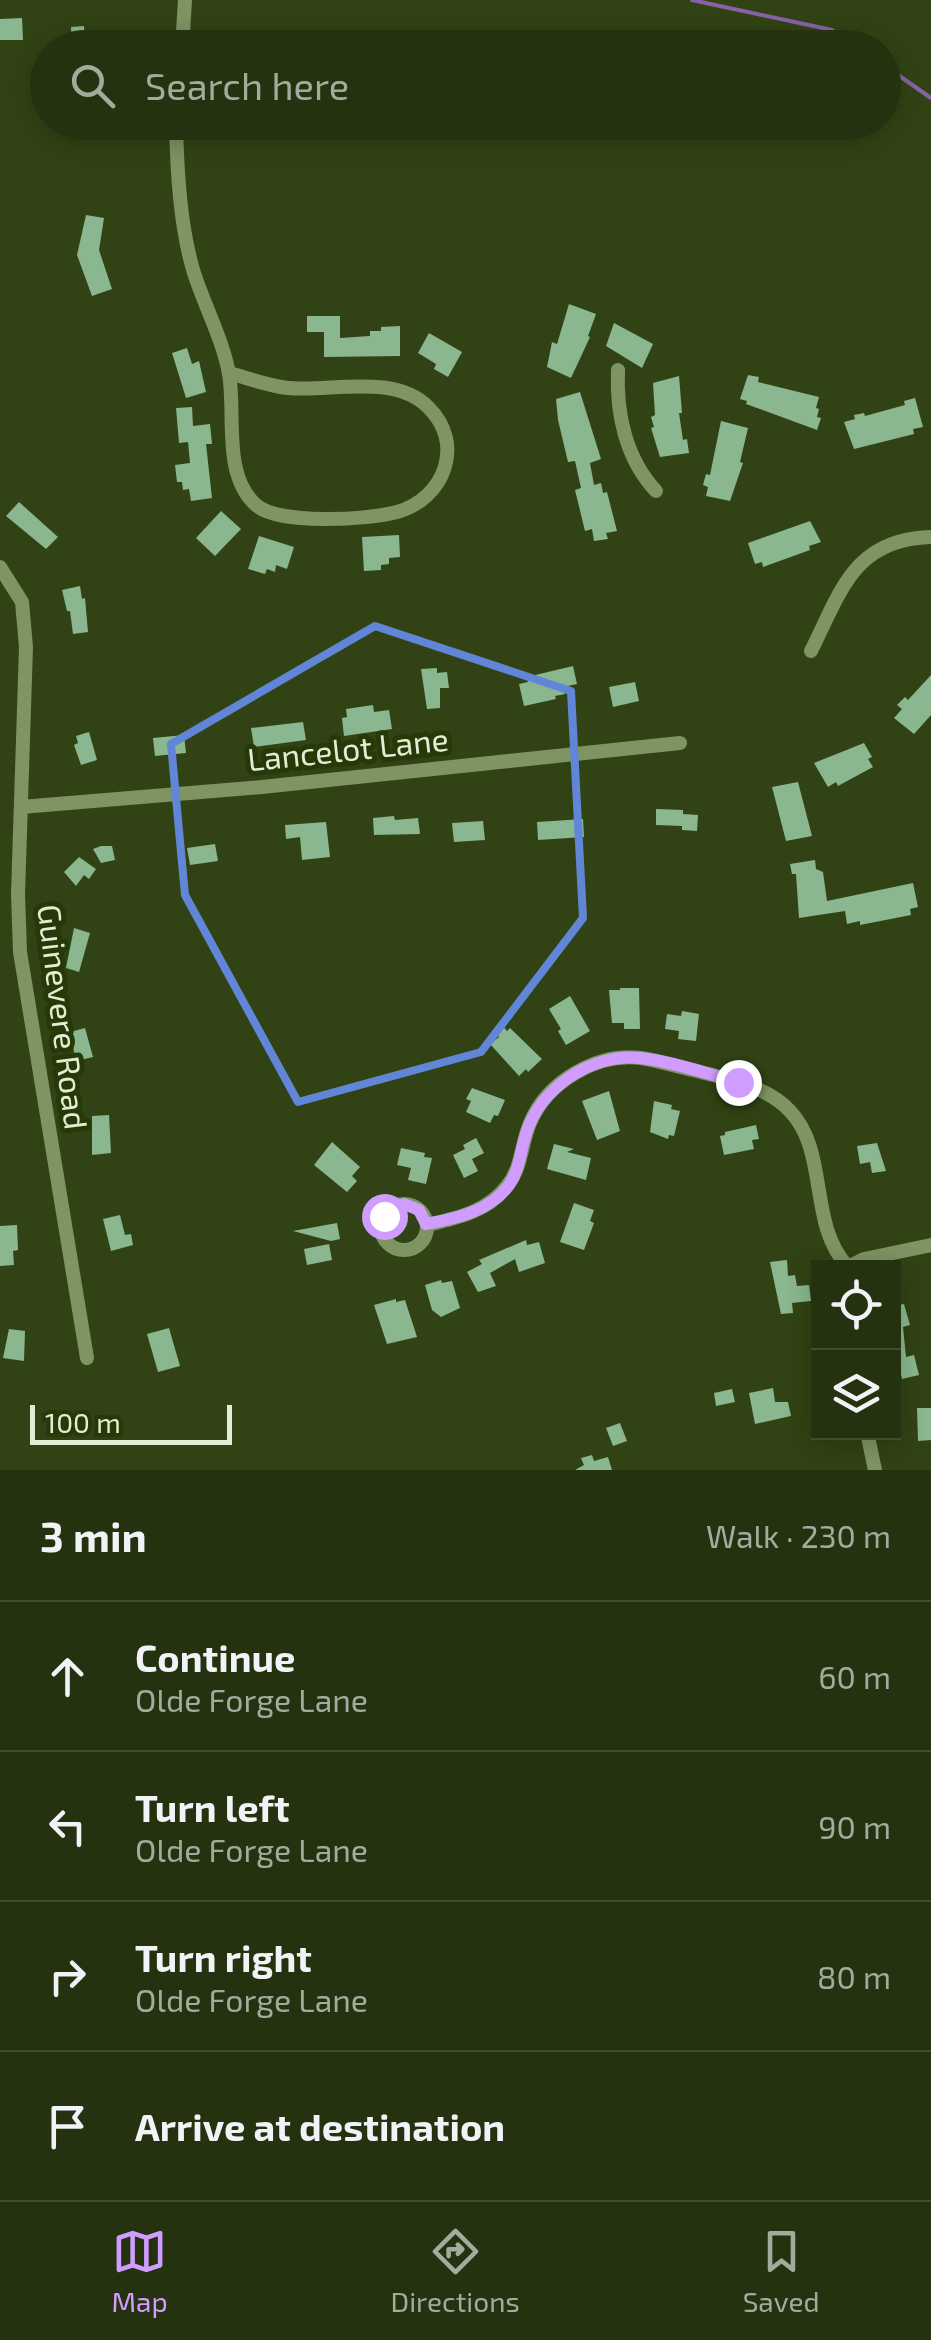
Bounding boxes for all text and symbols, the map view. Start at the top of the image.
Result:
search box [30,30,901,140]
icon: search [65,58,120,113]
text: Search here [145,62,349,108]
street label: Lancelot Lane [245,719,450,777]
street label: Guinevere Road [31,902,97,1131]
route end [716,1060,762,1106]
route start [362,1194,408,1240]
map controls [811,1260,901,1440]
button: locate [811,1260,901,1350]
button: layers [811,1350,901,1440]
scale bar [30,1400,232,1444]
text: 100 m [45,1405,121,1439]
text: 3 min [40,1510,147,1560]
text: Walk · 230 m [706,1516,891,1554]
text: Continue [135,1634,295,1680]
icon: ahead [40,1649,95,1704]
text: 60 m [818,1657,891,1695]
text: Olde Forge Lane [135,1680,368,1718]
text: Turn left [135,1784,290,1830]
icon: left [40,1799,95,1854]
text: 90 m [818,1807,891,1845]
text: Olde Forge Lane [135,1830,368,1868]
text: Turn right [135,1934,312,1980]
icon: right [40,1949,95,2004]
text: 80 m [817,1957,891,1995]
text: Olde Forge Lane [135,1980,368,2018]
icon: arrive [40,2099,95,2154]
text: Arrive at destination [135,2103,505,2149]
tab: Map [111,2224,168,2318]
tab: Directions [391,2224,520,2318]
tab: Saved [743,2224,820,2318]

